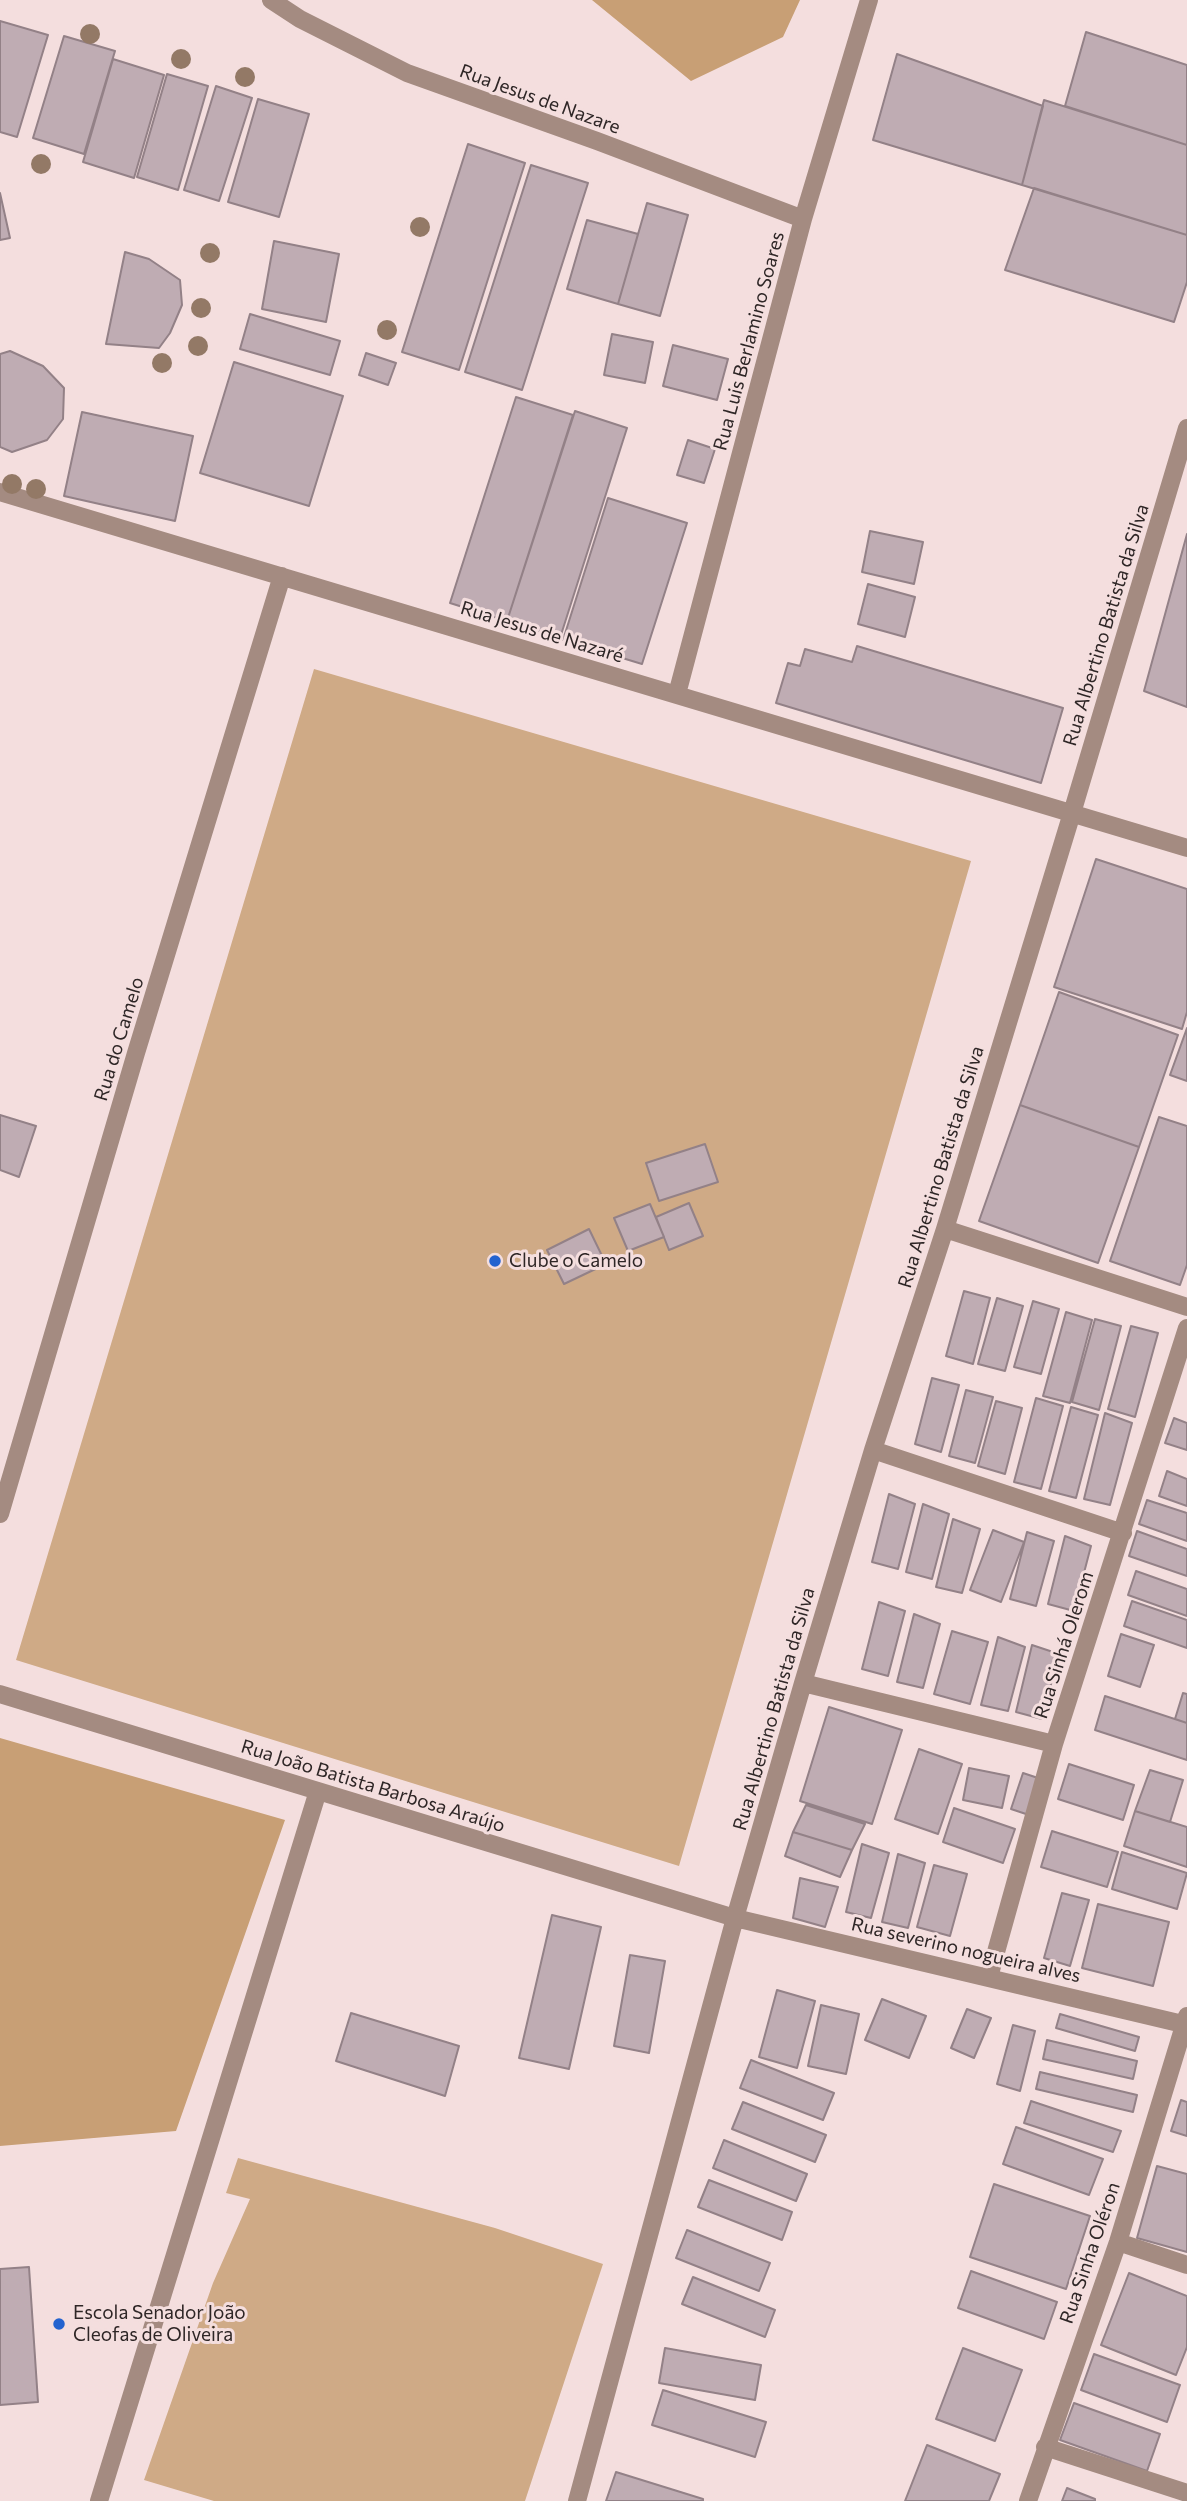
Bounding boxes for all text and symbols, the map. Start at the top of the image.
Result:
street label: Rua Jesus de Nazare [456,59,624,139]
street label: Rua Luis Berlamino Soares [709,229,789,453]
street label: Rua Albertino Batista da Silva [1058,501,1154,749]
street label: Rua Jesus de Nazaré [458,596,626,668]
street label: Rua do Camelo [89,974,149,1104]
street label: Rua Albertino Batista da Silva [893,1043,989,1291]
place label: Clube o Camelo [509,1250,643,1272]
marker: Clube o Camelo [487,1253,503,1269]
street label: Rua Sinhá Olerom [1029,1568,1099,1722]
street label: Rua Albertino Batista da Silva [728,1585,820,1833]
street label: Rua João Batista Barbosa Araújo [238,1735,508,1837]
street label: Rua severino nogueira alves [849,1912,1083,1988]
street label: Rua Sinha Oléron [1055,2179,1125,2327]
place label: Escola Senador João Cleofas de Oliveira [73,2302,246,2346]
marker: Escola Senador João Cleofas de Oliveira [51,2316,67,2332]

